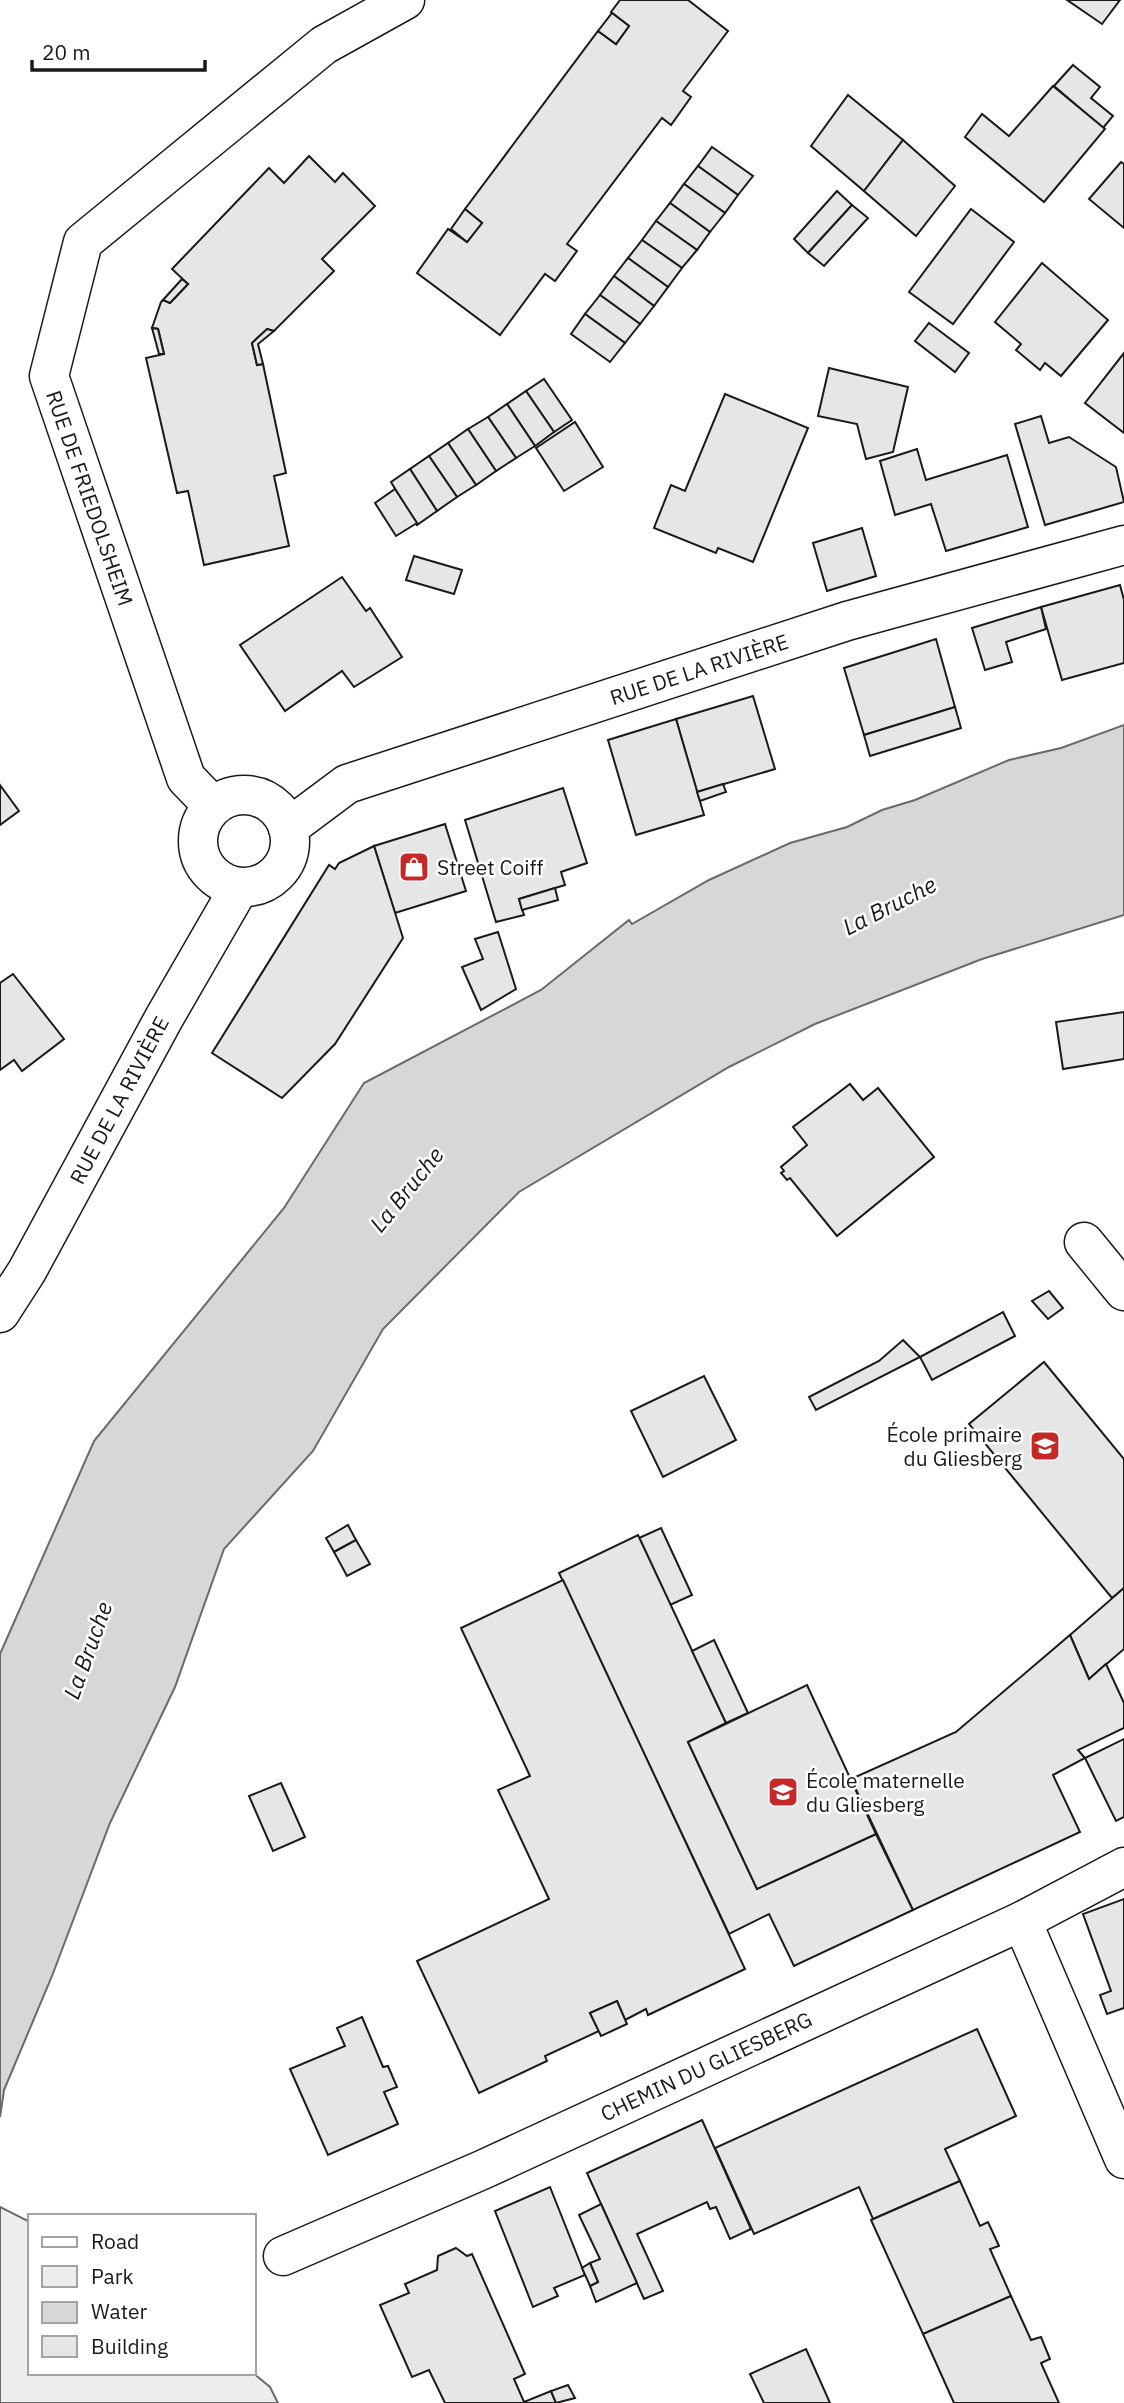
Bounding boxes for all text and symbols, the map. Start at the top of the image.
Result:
scale bar [32,28,205,72]
text: 20 m [42,38,91,66]
street label: RUE DE FRIEDOLSHEIM [40,387,140,609]
street label: RUE DE LA RIVIÈRE [606,627,792,711]
shop icon: Street Coiff [397,850,431,884]
place label: Street Coiff [437,853,543,881]
water label: La Bruche [837,869,941,941]
street label: RUE DE LA RIVIÈRE [63,1011,175,1189]
water label: La Bruche [362,1140,450,1238]
place label: École primaire du Gliesberg [887,1420,1022,1472]
school or university icon: École primaire du Gliesberg [1028,1429,1062,1463]
water label: La Bruche [56,1597,119,1703]
place label: École maternelle du Gliesberg [806,1766,965,1818]
school or university icon: École maternelle du Gliesberg [766,1775,800,1809]
street label: CHEMIN DU GLIESBERG [596,2005,816,2127]
legend [28,2214,256,2375]
text: Road [91,2227,139,2255]
text: Park [91,2262,134,2290]
text: Water [91,2297,148,2325]
text: Building [91,2332,168,2360]

